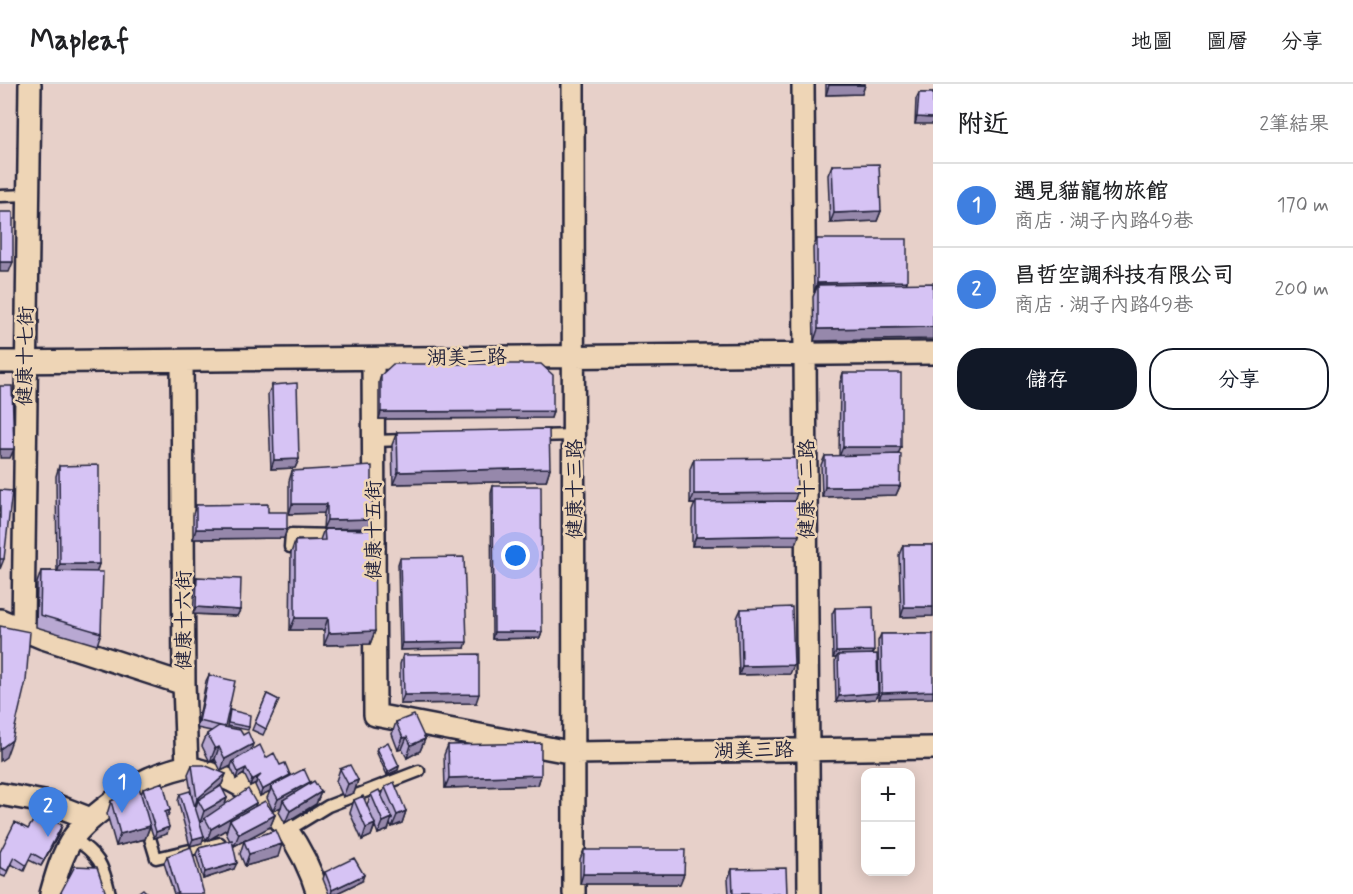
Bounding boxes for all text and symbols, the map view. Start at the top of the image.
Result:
text: Mapleaf [30,23,129,60]
text: 地圖 [1131,28,1173,56]
text: 圖層 [1206,28,1248,56]
text: 分享 [1281,28,1323,56]
text: 附近 [957,108,1009,142]
text: 2筆結果 [1259,111,1329,138]
text: 遇見貓寵物旅館 [1014,178,1168,206]
text: 1 [972,192,981,219]
text: 170 m [1277,192,1329,219]
text: 商店 · 湖子內路49巷 [1014,208,1193,235]
text: 昌哲空調科技有限公司 [1014,262,1234,290]
text: 2 [972,276,981,303]
text: 200 m [1274,276,1329,303]
text: 商店 · 湖子內路49巷 [1014,292,1193,319]
street label: 健康十七街 [12,306,40,406]
street label: 湖美二路 [427,344,508,372]
button: 儲存 [957,348,1137,410]
button: 分享 [1149,348,1329,410]
street label: 健康十三路 [562,438,589,539]
street label: 健康十二路 [794,438,821,539]
street label: 健康十五街 [361,480,388,580]
your location [501,541,530,570]
street label: 健康十六街 [171,570,198,670]
street label: 湖美三路 [714,737,795,765]
pin: 1 [102,764,142,813]
map controls [861,768,915,876]
button: + [861,768,915,822]
pin: 2 [28,788,68,837]
button: − [861,822,915,876]

